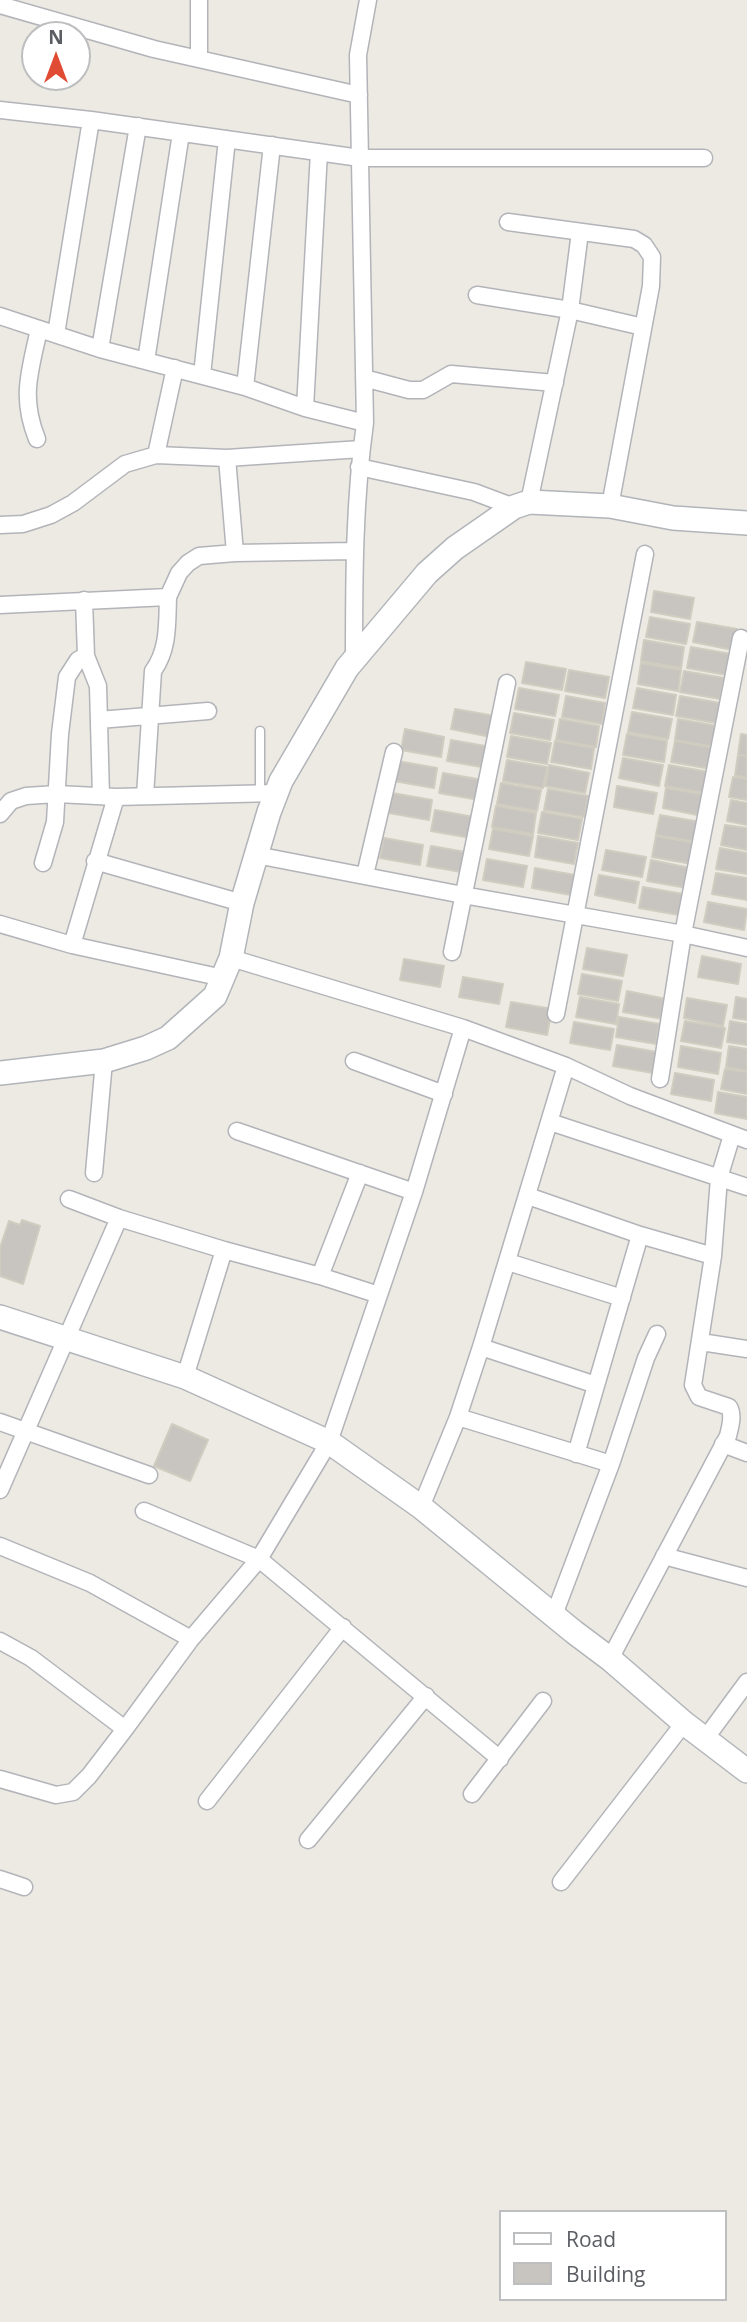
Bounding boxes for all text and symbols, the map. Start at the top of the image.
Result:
north arrow [21,21,91,91]
text: N [48,24,64,50]
legend [498,2210,726,2301]
text: Road [566,2225,616,2253]
text: Building [566,2260,645,2288]

